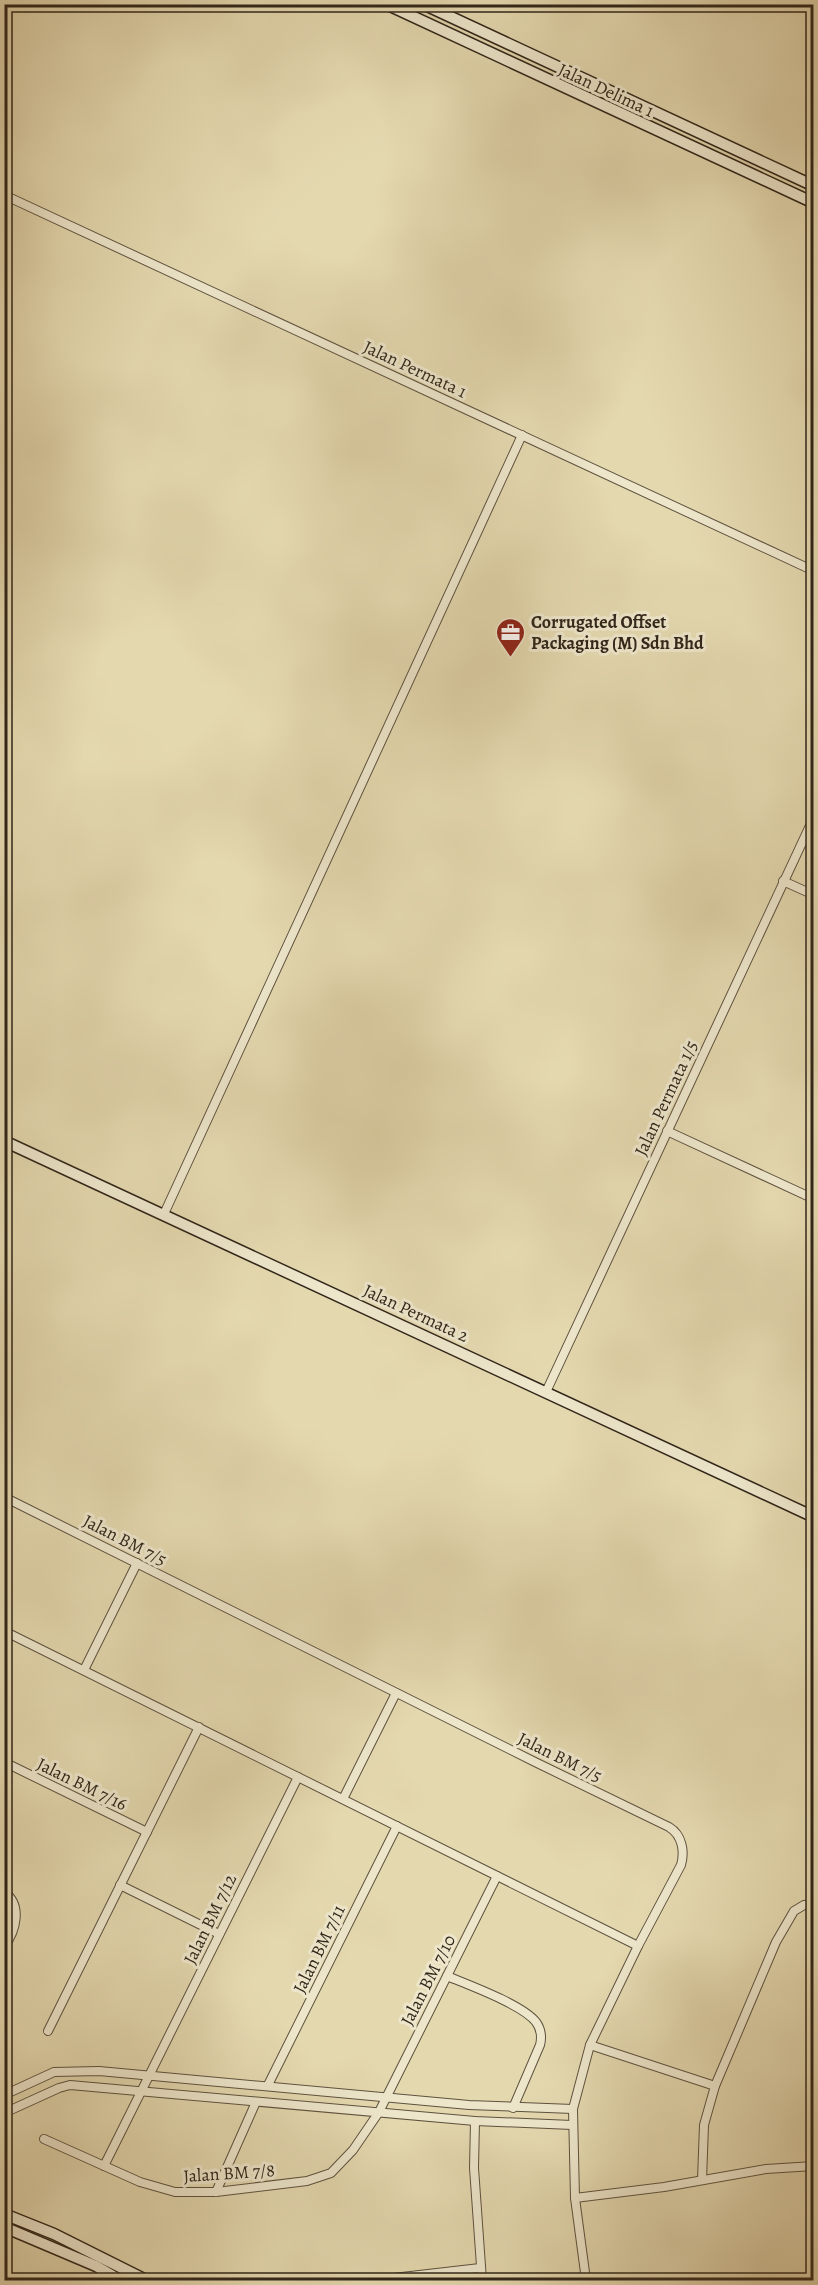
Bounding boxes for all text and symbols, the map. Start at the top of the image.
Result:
street label: Jalan Delima 1 [554,57,658,123]
street label: Jalan Permata 1 [359,335,471,403]
place label: Corrugated Offset Packaging (M) Sdn Bhd [531,610,704,655]
office icon: Corrugated Offset Packaging (M) Sdn Bhd [494,616,526,658]
street label: Jalan Permata 1/5 [629,1036,703,1160]
street label: Jalan Permata 2 [359,1278,473,1348]
street label: Jalan BM 7/5 [79,1509,171,1571]
street label: Jalan BM 7/5 [514,1726,606,1788]
street label: Jalan BM 7/16 [33,1752,131,1816]
street label: Jalan BM 7/12 [178,1869,242,1968]
street label: Jalan BM 7/11 [287,1901,351,1997]
street label: Jalan BM 7/10 [395,1931,461,2029]
street label: Jalan BM 7/8 [182,2158,276,2188]

